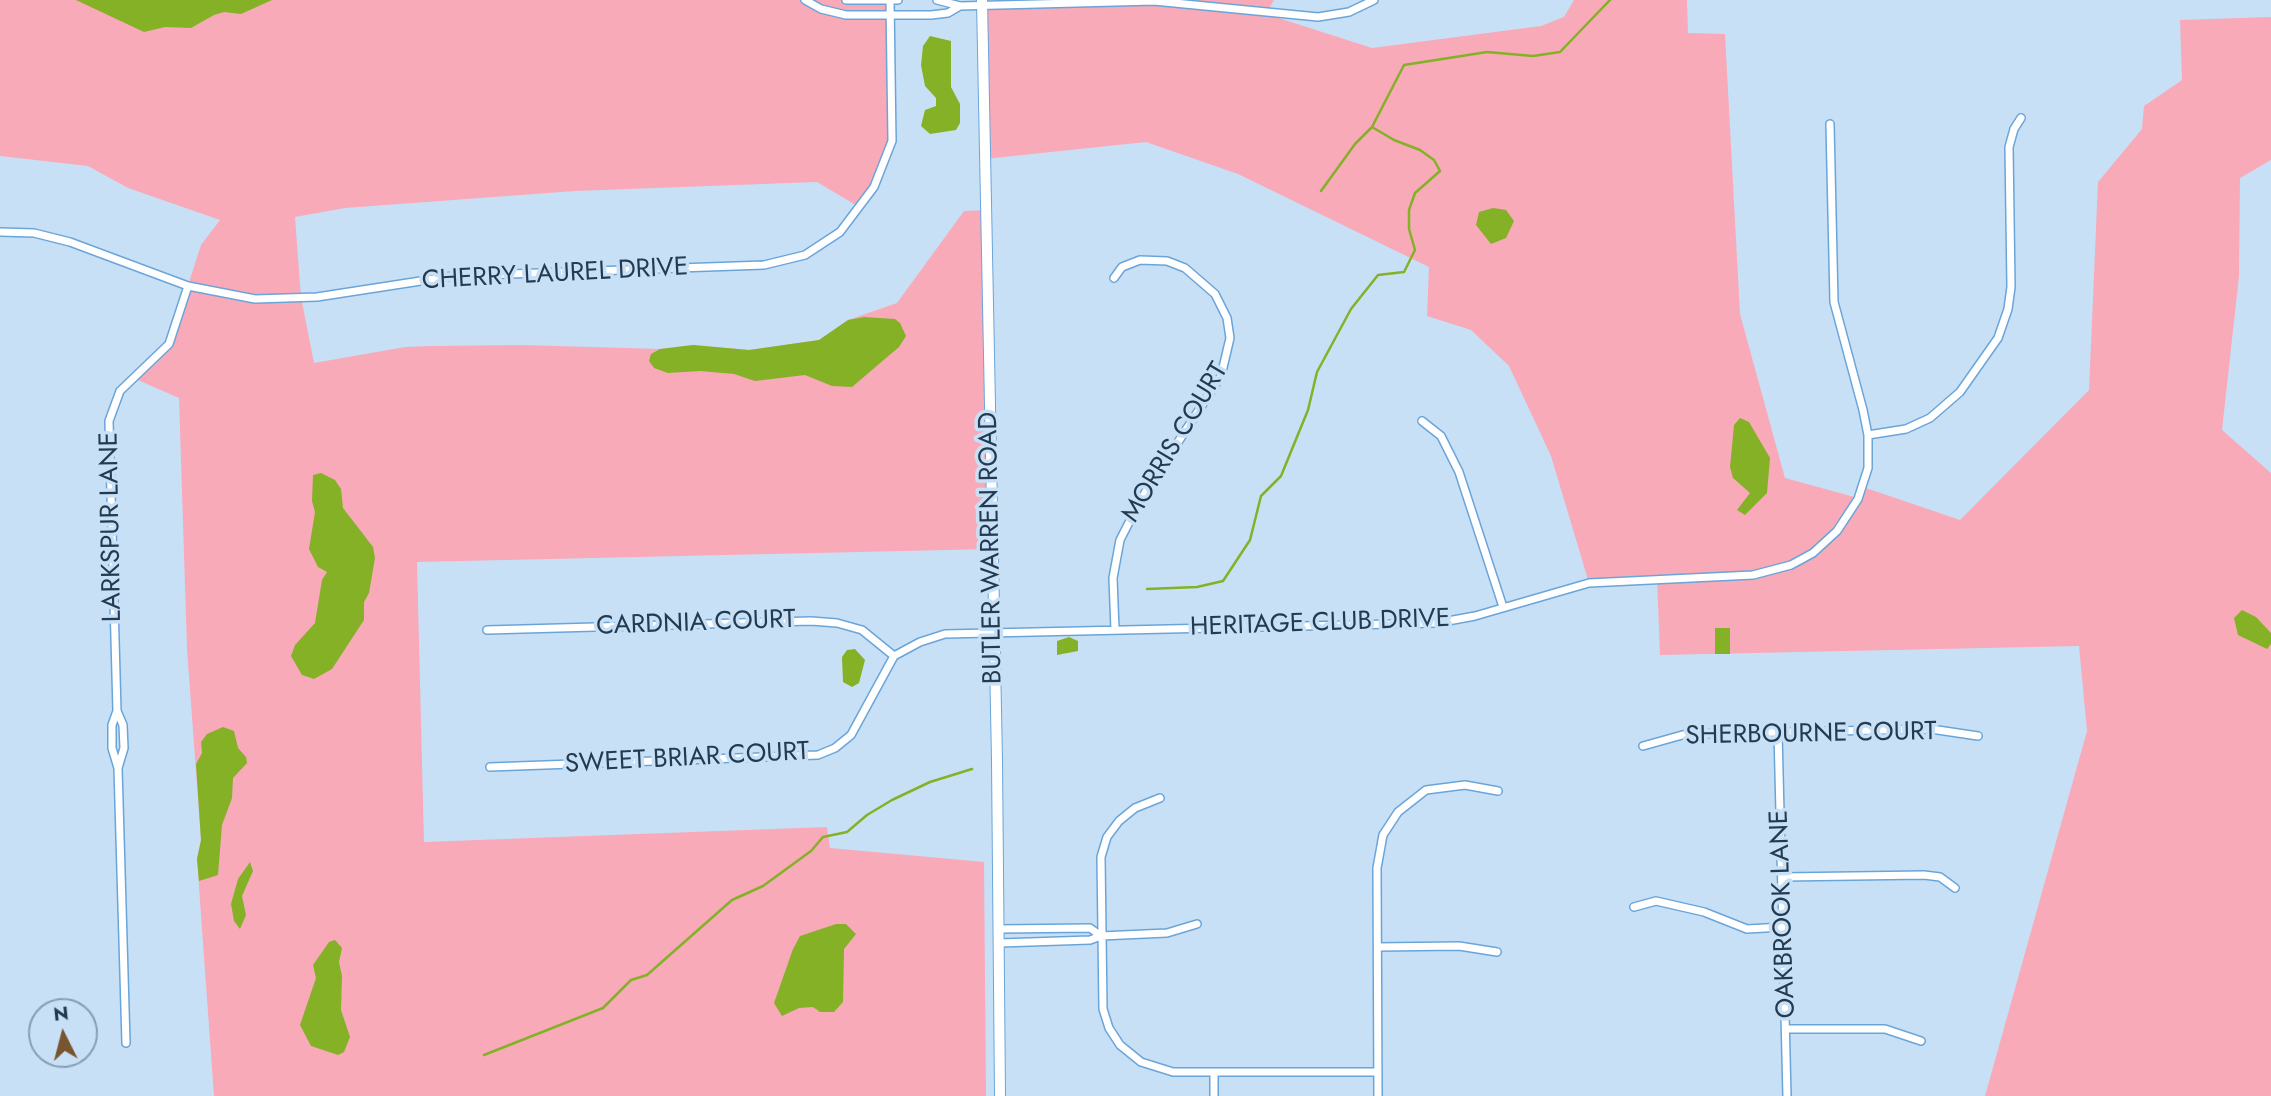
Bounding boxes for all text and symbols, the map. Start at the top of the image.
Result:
street label: CHERRY LAUREL DRIVE [421,252,689,298]
street label: MORRIS COURT [1116,358,1236,528]
street label: BUTLER WARREN ROAD [974,412,1010,684]
street label: LARKSPUR LANE [95,432,129,622]
street label: HERITAGE CLUB DRIVE [1189,604,1451,644]
street label: CARDNIA COURT [596,605,796,643]
street label: SHERBOURNE COURT [1685,717,1937,753]
street label: SWEET BRIAR COURT [564,737,810,781]
street label: OAKBROOK LANE [1765,809,1803,1019]
north arrow [28,998,98,1068]
text: N [52,999,70,1028]

